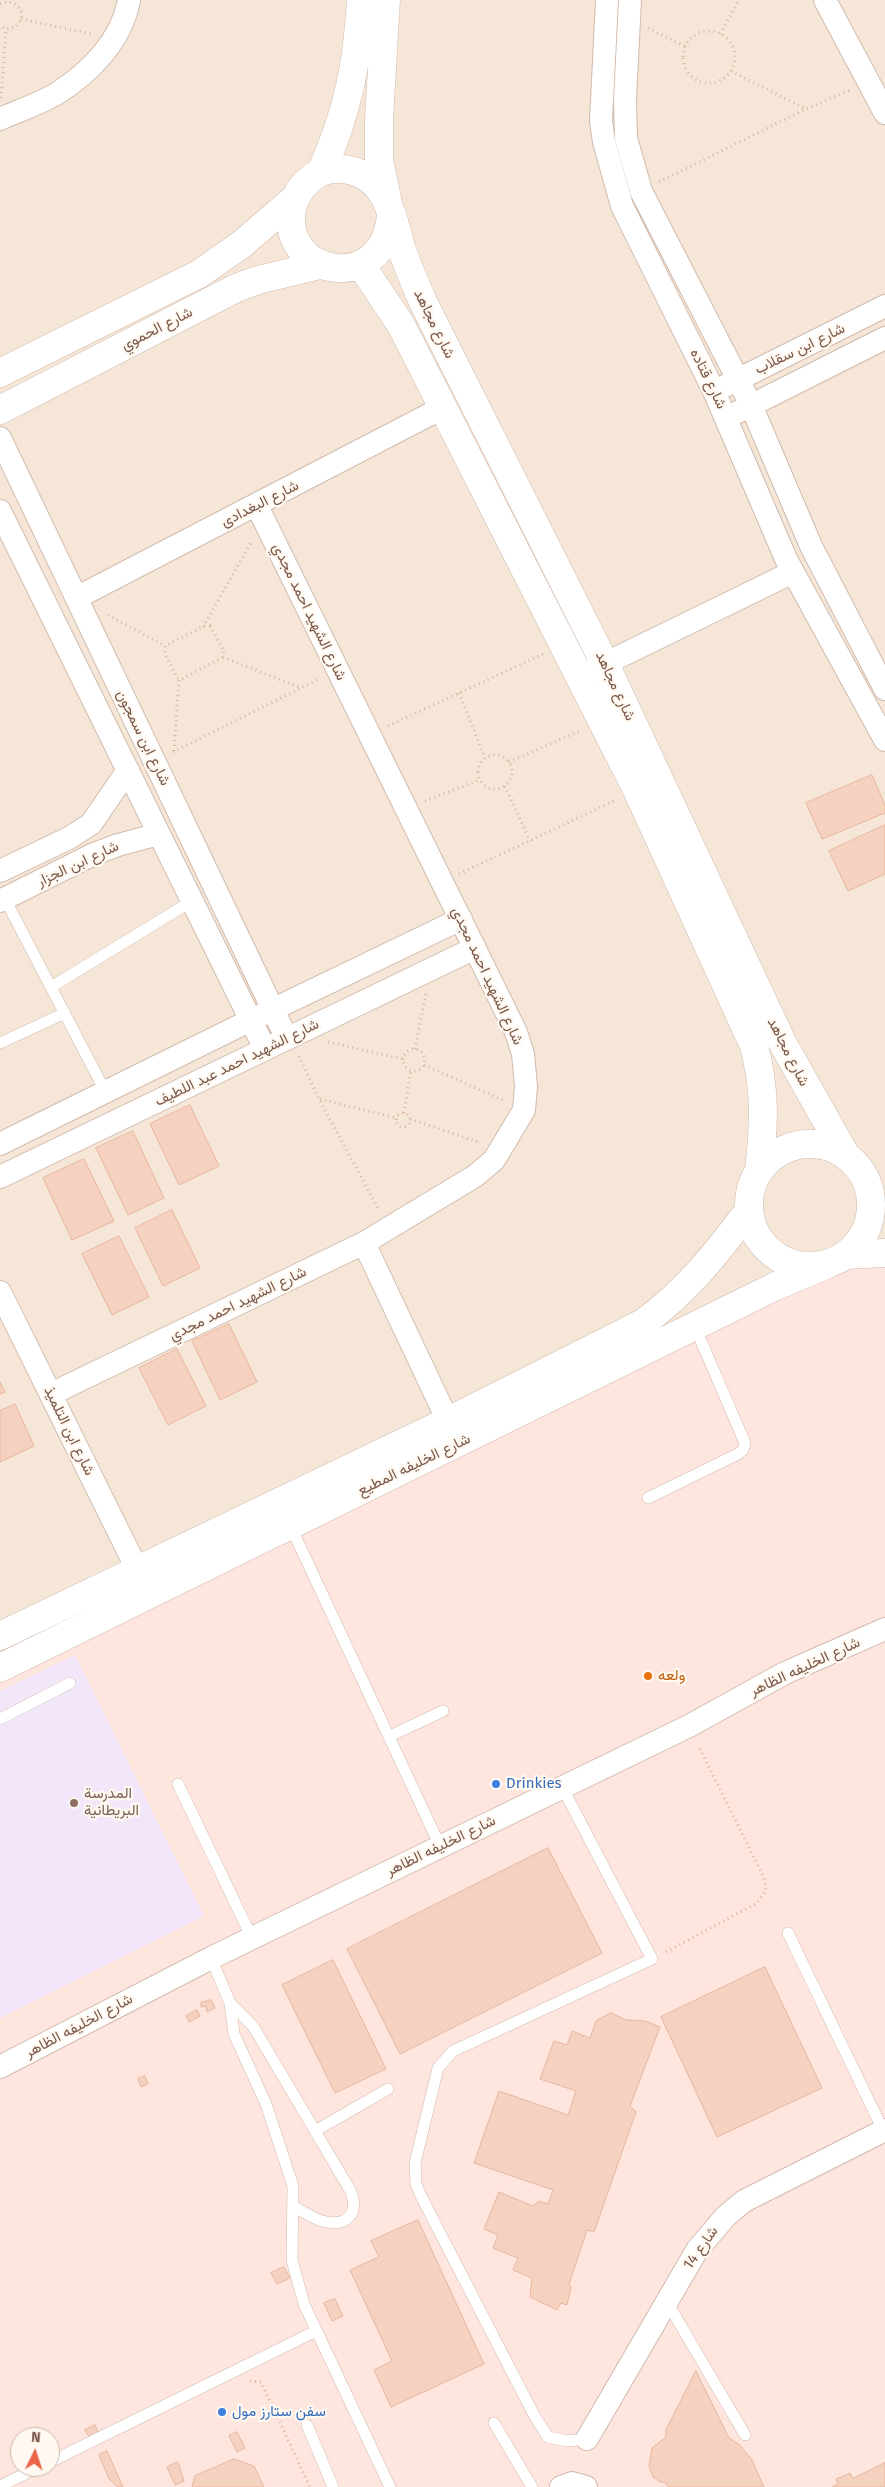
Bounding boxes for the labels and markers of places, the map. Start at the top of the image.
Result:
place label: ولعه [658,1667,685,1685]
marker: ولعه [642,1670,654,1682]
place label: Drinkies [506,1775,562,1793]
marker: Drinkies [490,1778,502,1790]
place label: المدرسة البريطانية [84,1785,139,1820]
marker: المدرسة البريطانية [68,1797,80,1809]
place label: سفن ستارز مول [232,2403,326,2421]
marker: سفن ستارز مول [216,2406,228,2418]

